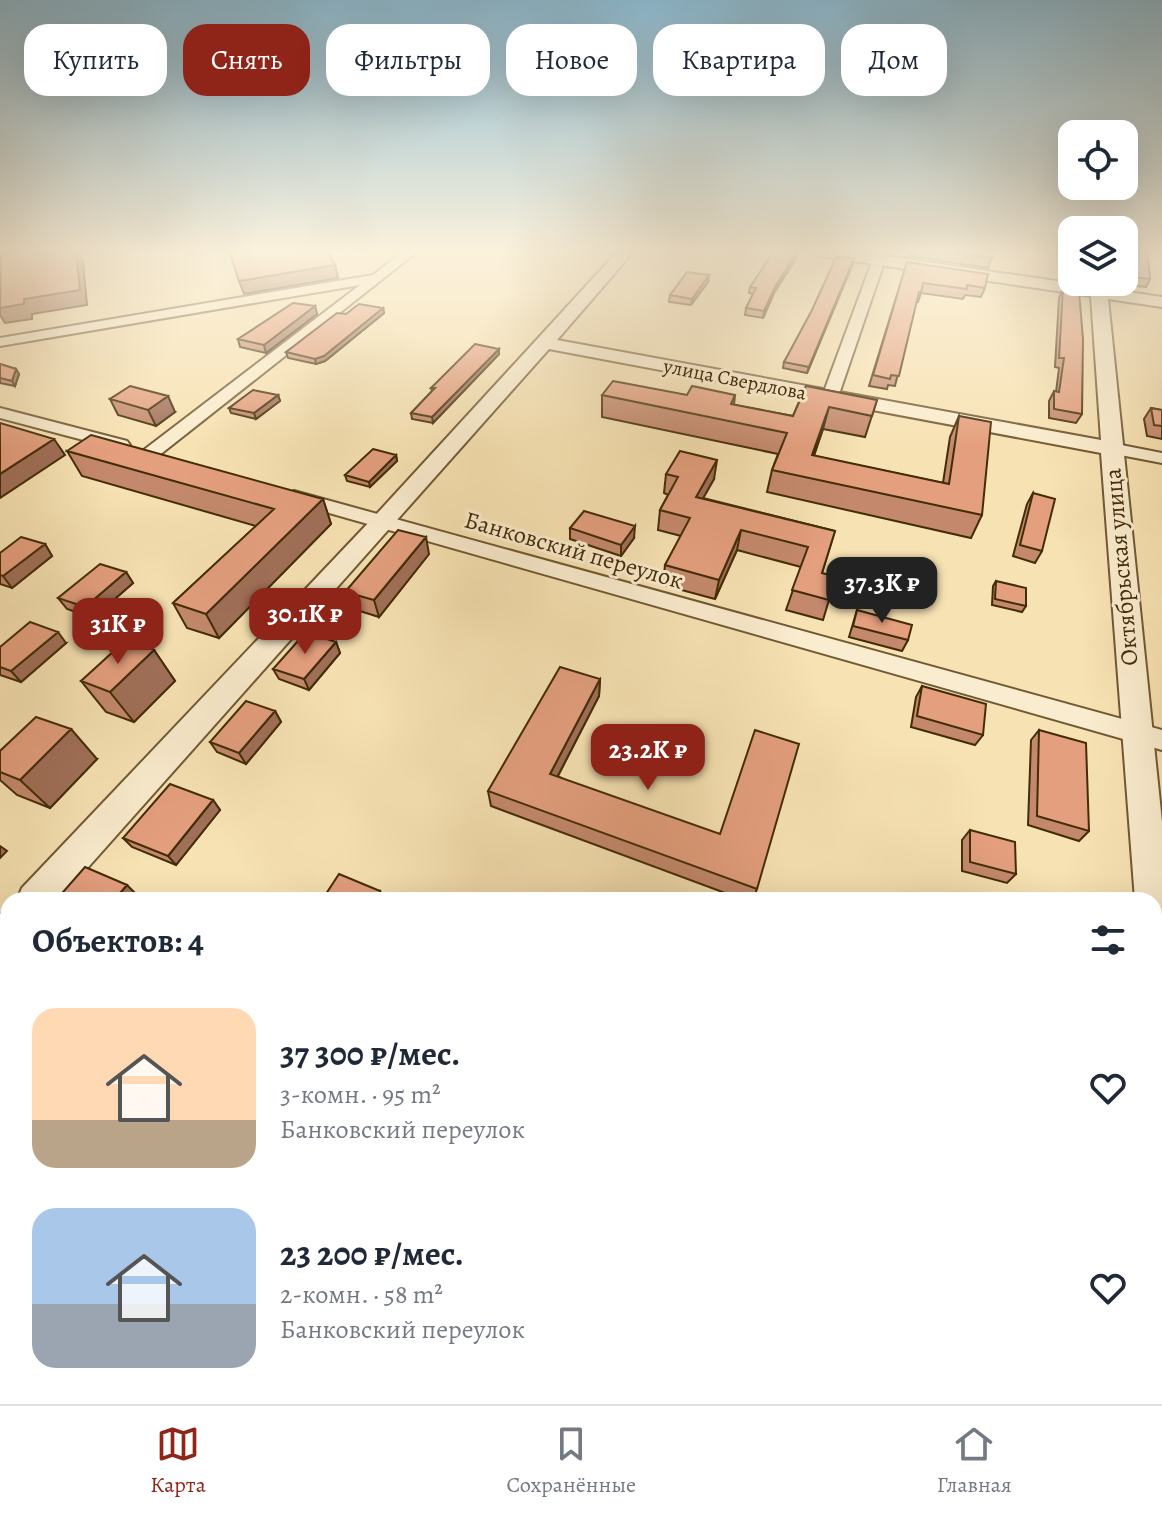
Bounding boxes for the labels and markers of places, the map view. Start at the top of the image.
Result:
pin: 37.3K ₽ [808,557,956,625]
pin: 30.1K ₽ [231,588,379,656]
pin: 31K ₽ [62,598,174,666]
pin: 23.2K ₽ [574,724,722,792]

